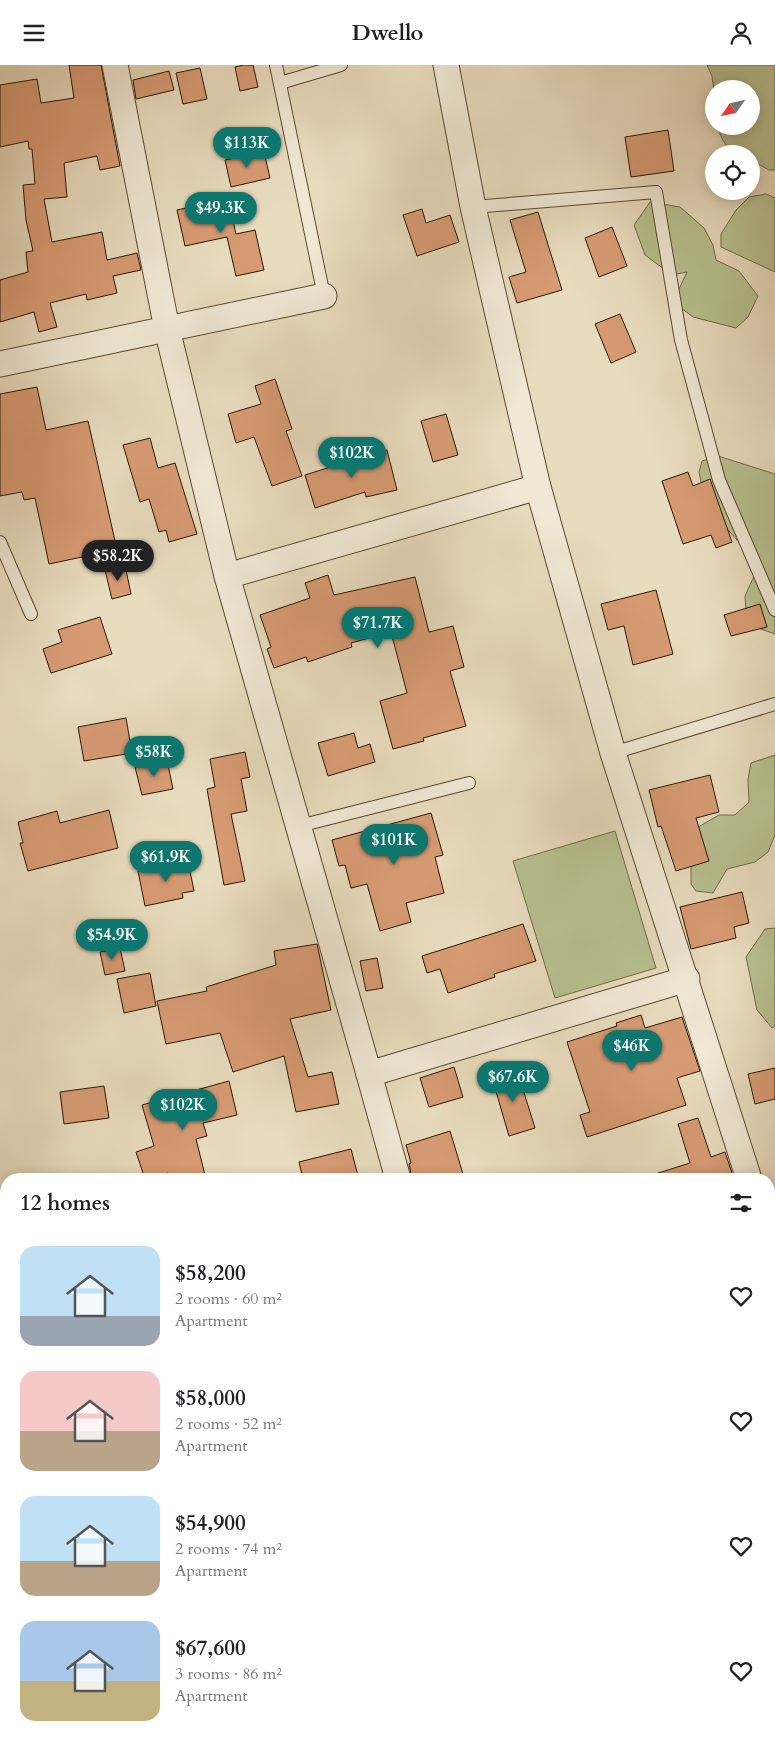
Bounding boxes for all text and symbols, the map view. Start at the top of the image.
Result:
text: Dwello [352,18,423,48]
icon: menu [20,19,48,47]
icon: person [727,19,755,47]
north arrow [705,80,760,135]
map controls [705,80,760,200]
pin: $113K [212,127,282,169]
text: $113K [224,132,270,154]
button: locate [705,145,760,200]
pin: $49.3K [180,191,262,234]
text: $49.3K [196,197,246,219]
pin: $102K [317,437,387,479]
text: $102K [329,442,375,464]
pin: $58.2K [77,539,159,582]
text: $58.2K [93,545,143,567]
pin: $71.7K [337,607,419,649]
text: $71.7K [353,612,403,634]
pin: $58K [124,735,184,778]
text: $58K [135,741,173,763]
pin: $101K [359,823,429,866]
text: $101K [371,829,417,851]
pin: $61.9K [125,841,207,883]
text: $61.9K [141,846,191,868]
pin: $54.9K [71,919,153,961]
text: $54.9K [87,924,137,946]
pin: $46K [602,1029,662,1072]
text: $46K [613,1035,651,1057]
pin: $67.6K [472,1061,554,1103]
text: $67.6K [488,1066,538,1088]
pin: $102K [148,1089,218,1131]
text: $102K [160,1094,206,1116]
text: 12 homes [20,1189,110,1218]
icon: filters [727,1189,755,1217]
text: $58,200 [175,1259,246,1288]
icon: home [60,1266,120,1326]
icon: heart [727,1282,755,1310]
text: 2 rooms · 60 m² [175,1288,282,1310]
text: Apartment [175,1310,248,1332]
text: $58,000 [175,1384,246,1413]
icon: home [60,1391,120,1451]
icon: heart [727,1407,755,1435]
text: 2 rooms · 52 m² [175,1413,282,1435]
text: Apartment [175,1435,248,1457]
text: $54,900 [175,1509,246,1538]
icon: home [60,1516,120,1576]
icon: heart [727,1532,755,1560]
text: 2 rooms · 74 m² [175,1538,282,1560]
text: Apartment [175,1560,248,1582]
text: $67,600 [175,1634,246,1663]
icon: home [60,1641,120,1701]
icon: heart [727,1657,755,1685]
text: 3 rooms · 86 m² [175,1663,282,1685]
text: Apartment [175,1685,248,1707]

